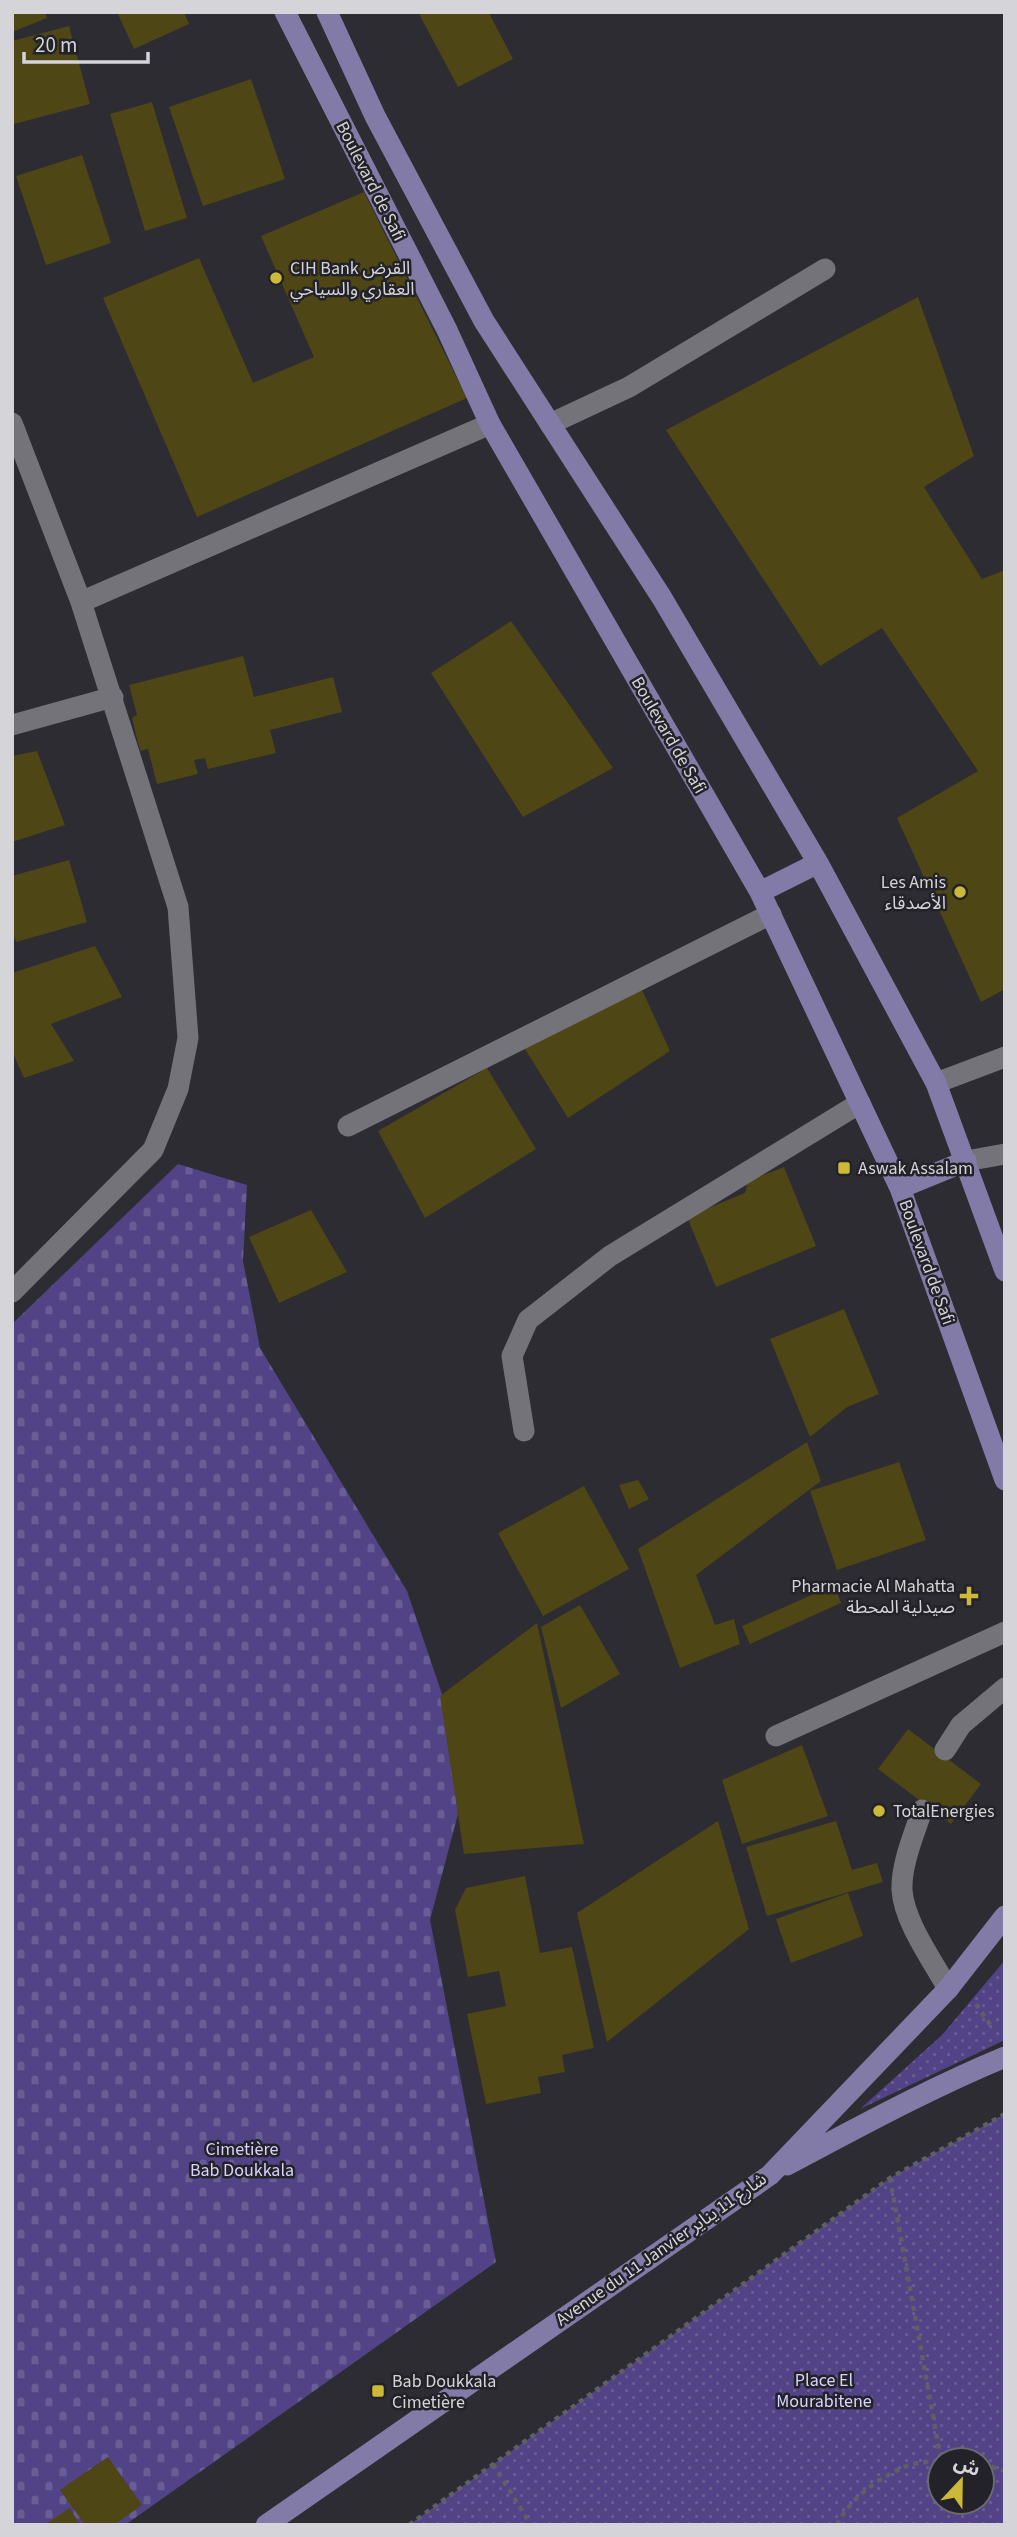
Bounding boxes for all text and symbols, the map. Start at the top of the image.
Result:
scale bar [24,21,149,65]
text: 20 m [35,30,77,60]
street label: Boulevard de Safi [330,117,412,245]
place label: CIH Bank القرض العقاري والسياحي [290,256,415,302]
marker: CIH Bank القرض العقاري والسياحي [268,270,284,286]
street label: Boulevard de Safi [625,672,712,798]
place label: Les Amis الأصدقاء [881,870,946,916]
marker: Les Amis الأصدقاء [952,884,968,900]
place label: Aswak Assalam [858,1156,973,1181]
marker: Aswak Assalam [836,1160,852,1176]
street label: Boulevard de Safi [892,1196,961,1328]
place label: Pharmacie Al Mahatta صيدلية المحطة [791,1574,955,1620]
marker: Pharmacie Al Mahatta صيدلية المحطة [961,1588,977,1604]
place label: TotalEnergies [893,1799,995,1824]
marker: TotalEnergies [871,1803,887,1819]
park label: Cimetière Bab Doukkala [190,2137,294,2183]
street label: Avenue du 11 Janvier شارع 11 يناير [551,2167,772,2333]
park label: Place El Mourabitene [776,2368,872,2414]
place label: Bab Doukkala Cimetière [392,2369,496,2415]
marker: Bab Doukkala Cimetière [370,2383,386,2399]
north arrow [926,2446,996,2516]
text: ش [950,2449,984,2484]

